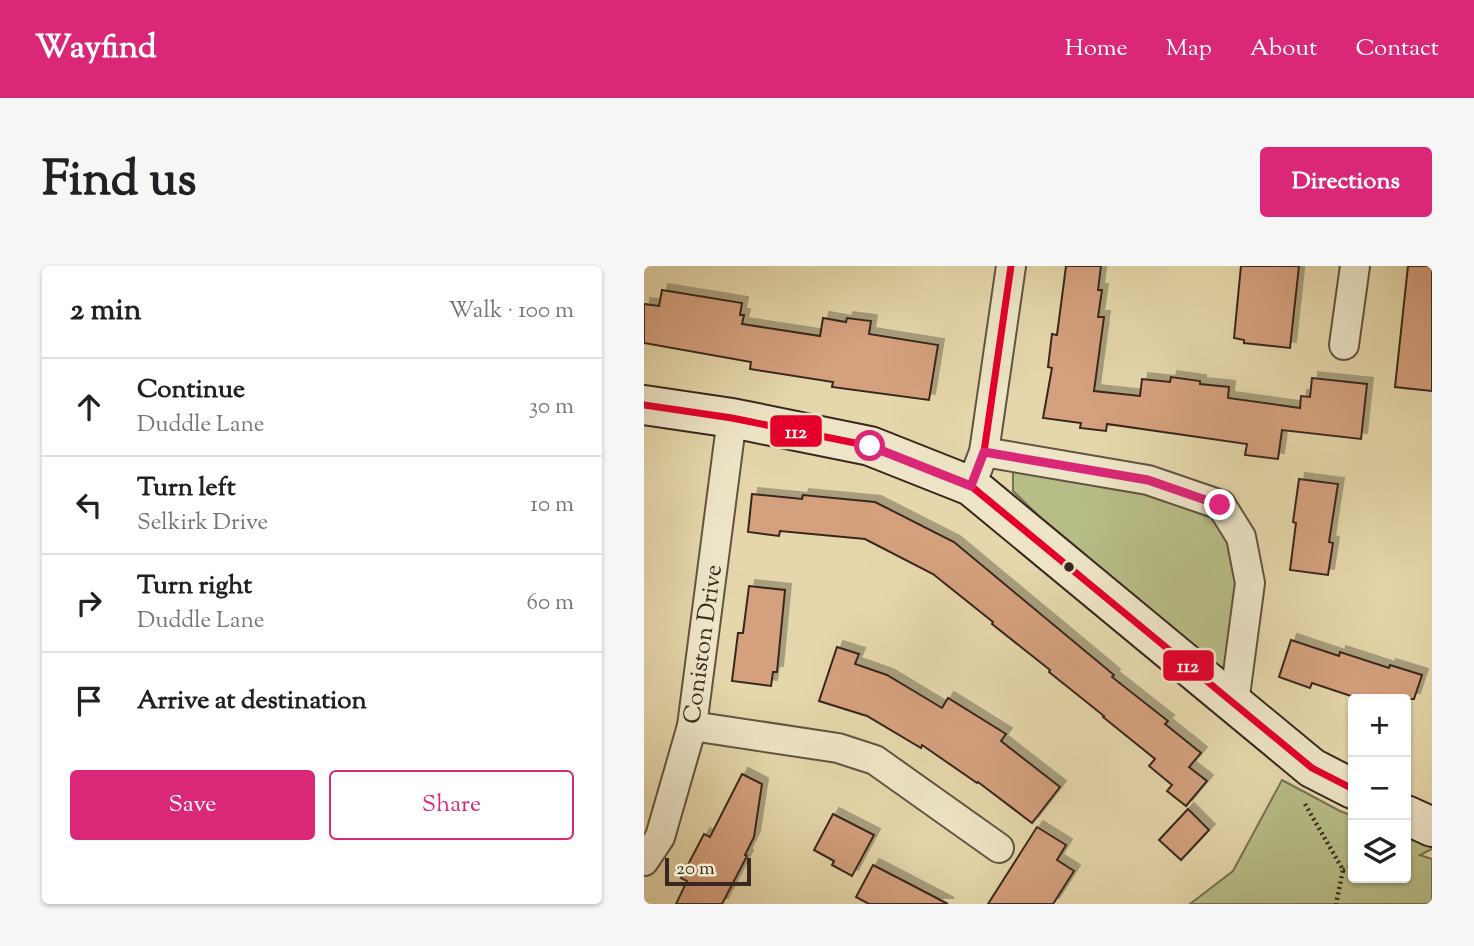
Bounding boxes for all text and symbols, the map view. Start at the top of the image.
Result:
text: Wayfind [35,25,157,73]
text: Home [1065,32,1128,66]
text: Map [1166,32,1212,66]
text: About [1250,32,1317,66]
text: Contact [1355,32,1439,66]
text: Find us [42,147,196,217]
button: Directions [1260,147,1432,217]
text: 2 min [70,290,142,333]
text: Walk · 100 m [449,295,574,328]
text: Continue [137,372,245,409]
icon: ahead [70,388,108,426]
text: 30 m [529,391,574,424]
text: Duddle Lane [137,409,265,442]
line badge: 112 [769,414,823,448]
text: 112 [785,420,807,447]
route start [854,430,885,461]
text: Turn left [137,470,236,507]
icon: left [70,486,108,524]
text: 10 m [530,489,574,522]
route end [1204,489,1235,520]
text: Selkirk Drive [137,507,268,540]
unlabelled marker [1062,560,1076,574]
street label: Coniston Drive [676,562,732,726]
text: Turn right [137,568,252,605]
icon: right [70,584,108,622]
text: 60 m [526,587,574,620]
text: Duddle Lane [137,605,265,638]
line badge: 112 [1162,649,1215,682]
text: 112 [1177,654,1199,681]
icon: arrive [70,682,108,720]
text: Arrive at destination [137,683,367,720]
map controls [1348,694,1411,883]
button: + [1348,694,1411,757]
button: − [1348,757,1411,820]
button: Save [70,770,315,840]
button: Share [329,770,574,840]
button: layers [1348,820,1411,883]
scale bar [665,855,751,887]
text: 20 m [676,856,715,883]

